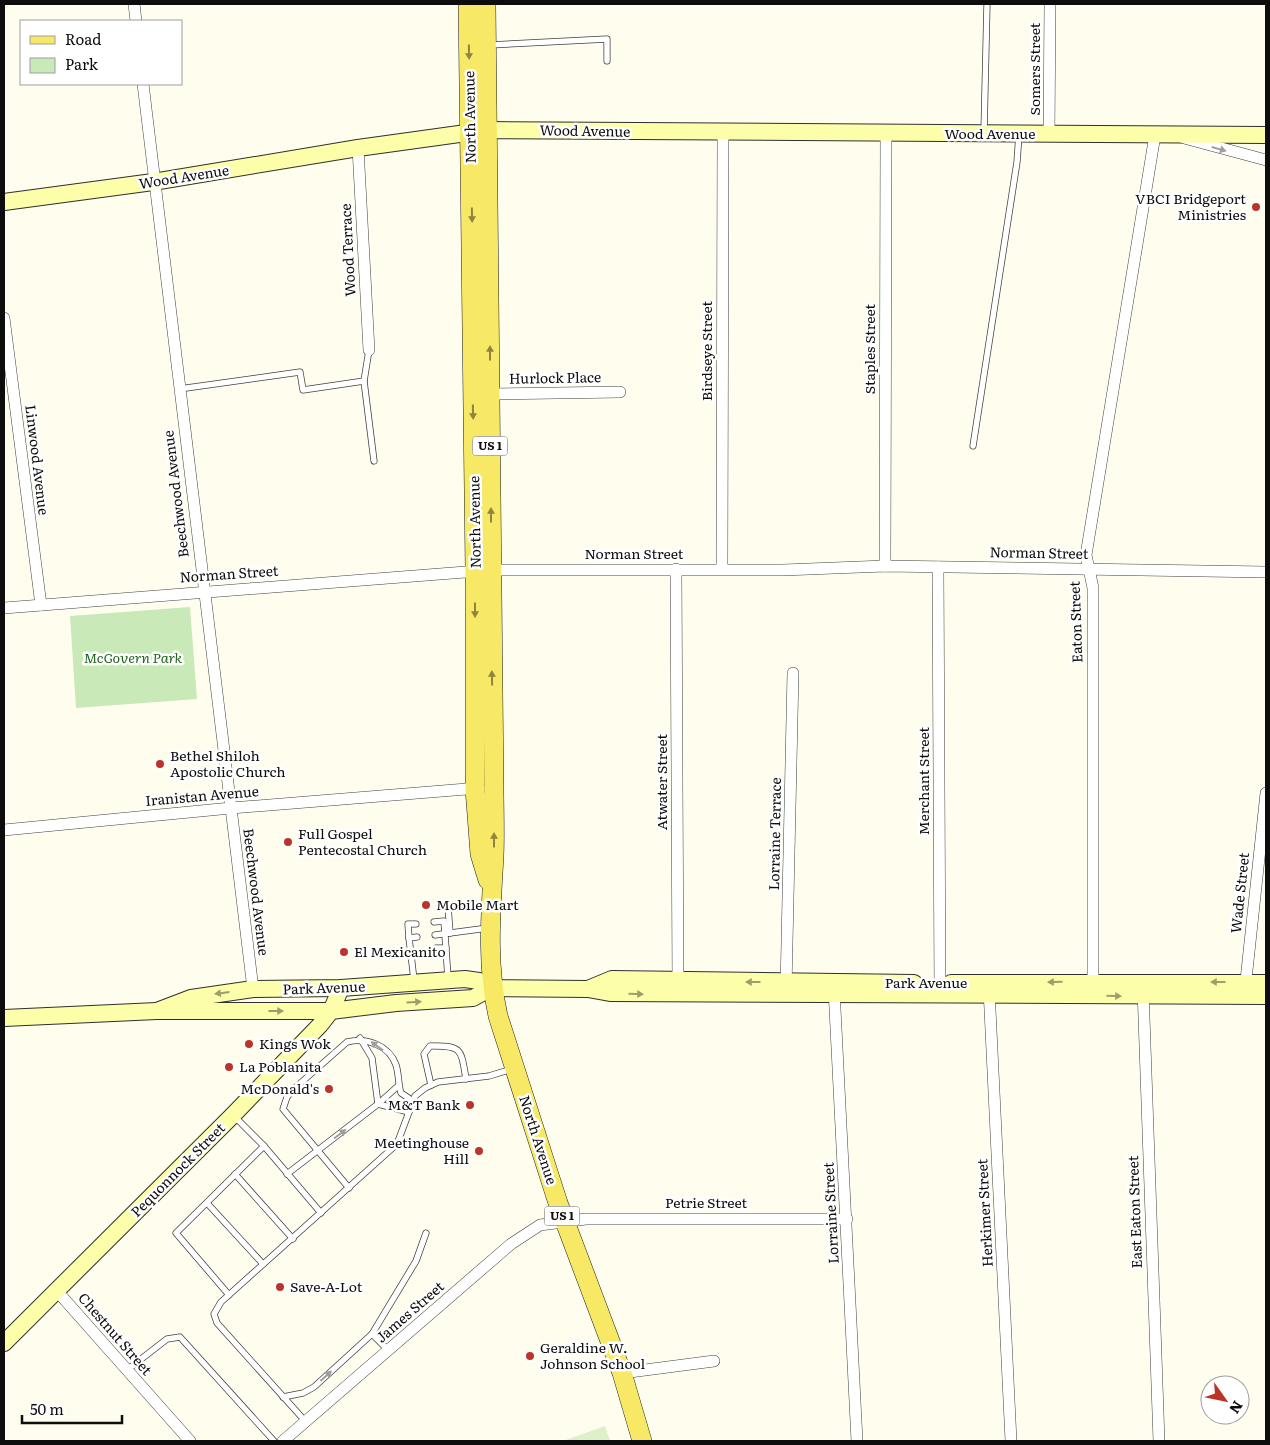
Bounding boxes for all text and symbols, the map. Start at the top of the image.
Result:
legend [20,20,182,85]
street label: Somers Street [1024,22,1044,115]
text: Road [65,27,101,50]
one-way arrow [465,45,473,61]
text: Park [65,52,99,75]
street label: North Avenue [458,71,480,163]
street label: Wood Avenue [539,119,631,141]
street label: Wood Avenue [945,123,1035,143]
one-way arrow [1212,145,1227,153]
street label: Wood Avenue [137,159,230,193]
place label: VBCI Bridgeport Ministries [1135,188,1246,224]
marker: VBCI Bridgeport Ministries [1250,201,1262,213]
street label: Wood Terrace [335,203,359,297]
one-way arrow [468,207,476,223]
street label: Birdseye Street [696,301,716,401]
street label: Staples Street [859,303,879,394]
one-way arrow [486,344,494,360]
street label: Hurlock Place [509,366,601,388]
street label: Linwood Avenue [21,404,55,516]
one-way arrow [470,405,478,421]
street label: Beechwood Avenue [157,429,193,559]
road number: US 1 [472,436,508,456]
street label: North Avenue [463,476,485,568]
one-way arrow [487,507,495,523]
street label: Norman Street [989,541,1089,563]
street label: Norman Street [585,543,684,563]
street label: Norman Street [179,560,279,586]
street label: Eaton Street [1064,580,1086,663]
one-way arrow [471,602,479,618]
park label: McGovern Park [84,647,183,667]
one-way arrow [488,669,496,685]
street label: Merchant Street [913,727,933,835]
street label: Atwater Street [651,734,671,830]
place label: Bethel Shiloh Apostolic Church [170,745,286,781]
marker: Bethel Shiloh Apostolic Church [154,758,166,770]
street label: Lorraine Terrace [763,777,785,891]
street label: Iranistan Avenue [144,780,260,810]
place label: Full Gospel Pentecostal Church [298,823,427,859]
street label: Beechwood Avenue [239,827,275,957]
one-way arrow [490,832,498,848]
marker: Full Gospel Pentecostal Church [282,836,294,848]
street label: Wade Street [1225,851,1253,934]
place label: Mobile Mart [436,894,519,914]
marker: Mobile Mart [420,899,432,911]
place label: El Mexicanito [354,941,446,961]
marker: El Mexicanito [338,946,350,958]
street label: Park Avenue [885,972,967,992]
street label: Park Avenue [282,976,366,998]
one-way arrow [744,978,760,986]
one-way arrow [1047,978,1063,986]
one-way arrow [1209,978,1225,986]
one-way arrow [214,990,230,998]
one-way arrow [629,990,645,998]
one-way arrow [1106,992,1122,1000]
one-way arrow [406,997,422,1005]
one-way arrow [268,1007,284,1015]
place label: Kings Wok [259,1033,331,1053]
marker: Kings Wok [243,1038,255,1050]
one-way arrow [371,1040,384,1051]
place label: La Poblanita [239,1056,322,1076]
marker: La Poblanita [223,1061,235,1073]
place label: McDonald's [240,1078,319,1098]
marker: McDonald's [323,1083,335,1095]
street label: North Avenue [515,1093,563,1187]
place label: M&T Bank [387,1094,460,1114]
marker: M&T Bank [464,1099,476,1111]
street label: Pequonnock Street [126,1118,229,1221]
one-way arrow [333,1128,346,1139]
place label: Meetinghouse Hill [374,1132,469,1168]
marker: Meetinghouse Hill [473,1145,485,1157]
street label: East Eaton Street [1122,1155,1146,1269]
street label: Herkimer Street [971,1158,997,1268]
street label: Lorraine Street [817,1161,843,1264]
street label: Petrie Street [665,1192,747,1212]
road number: US 1 [544,1206,580,1226]
place label: Save-A-Lot [290,1276,363,1296]
street label: James Street [371,1276,448,1346]
marker: Save-A-Lot [274,1281,286,1293]
street label: Chestnut Street [74,1288,157,1379]
place label: Geraldine W. Johnson School [540,1337,646,1373]
marker: Geraldine W. Johnson School [524,1350,536,1362]
one-way arrow [319,1370,331,1382]
north arrow [1200,1375,1250,1425]
scale bar [22,1392,122,1424]
text: 50 m [30,1397,64,1420]
text: N [1225,1397,1248,1418]

